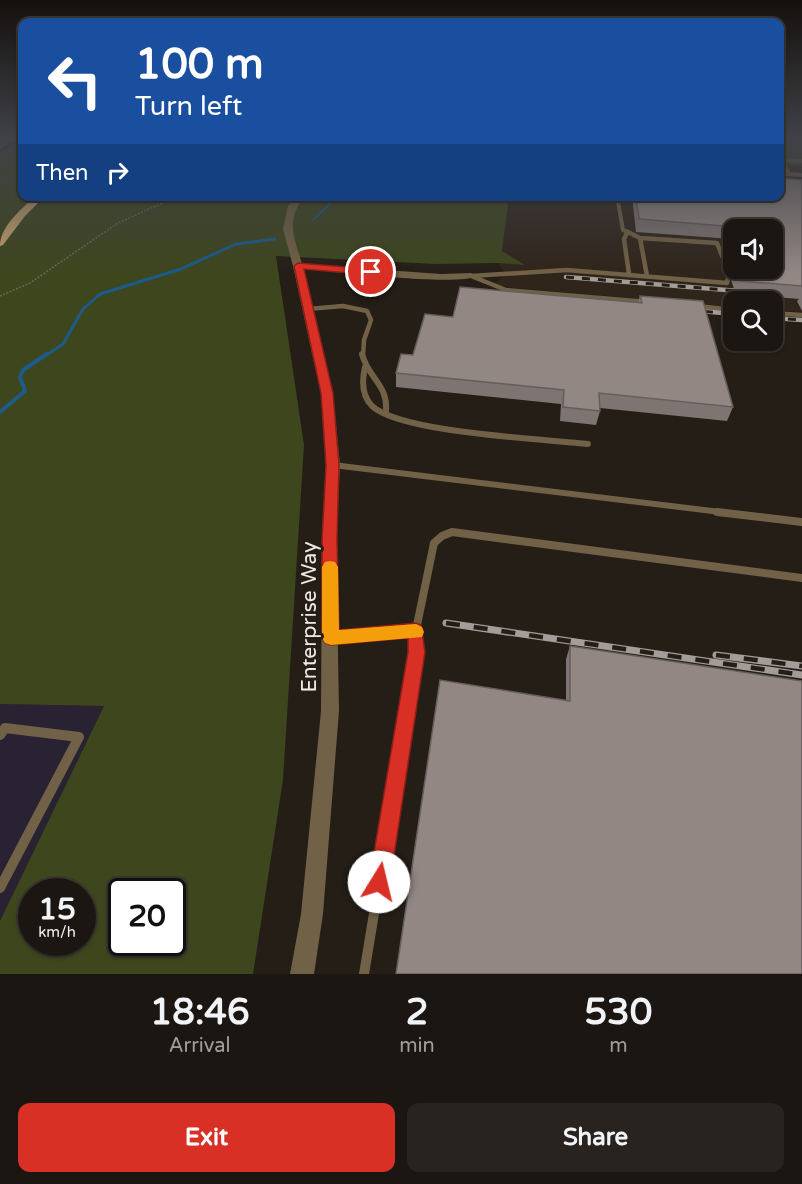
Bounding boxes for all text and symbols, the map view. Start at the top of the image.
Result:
text: 100 m [135,39,264,90]
icon: left [36,42,114,120]
text: Turn left [135,90,242,123]
icon: right [101,156,134,189]
text: Then [36,160,89,186]
map controls [723,219,783,351]
button: sound [723,219,783,279]
pin [345,246,396,297]
icon: arrive [354,255,387,288]
button: search [723,291,783,351]
street label: Enterprise Way [297,542,322,692]
position arrow [347,850,411,914]
speed limit sign: 20 [108,878,186,956]
text: 15 [38,891,76,928]
text: km/h [38,923,76,941]
text: 18:46 [150,991,250,1034]
text: 2 [406,991,428,1034]
text: 530 [584,991,652,1034]
text: Arrival [169,1034,231,1058]
text: min [399,1034,435,1058]
text: m [609,1034,628,1058]
button: Exit [18,1103,395,1172]
button: Share [407,1103,784,1172]

